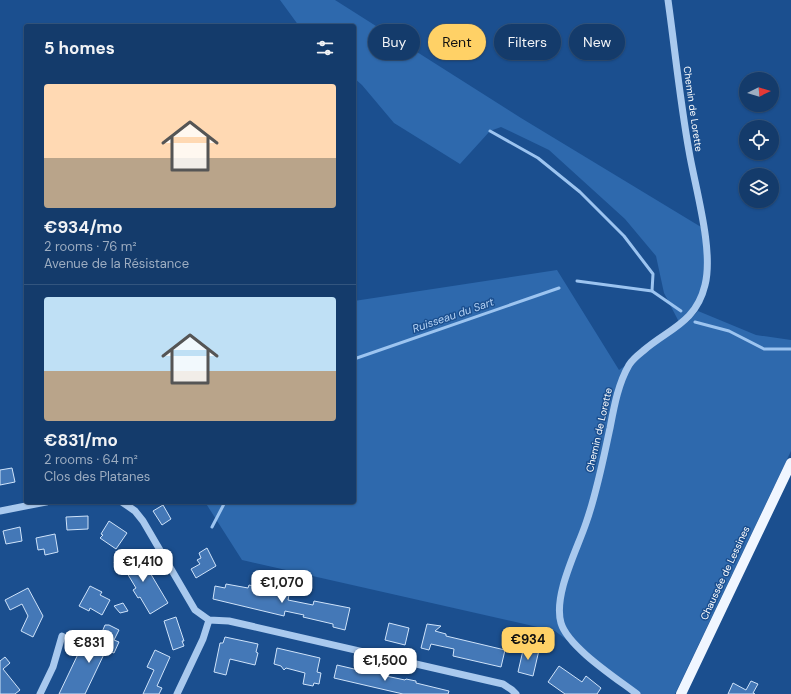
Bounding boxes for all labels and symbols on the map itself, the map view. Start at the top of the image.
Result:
street label: Chemin de Lorette [681,65,705,153]
north arrow [739,72,779,112]
water label: Ruisseau du Sart [410,294,496,335]
street label: Chemin de Lorette [583,386,615,474]
street label: Chaussée de Lessines [697,524,753,622]
pin: €1,410 [110,549,176,583]
pin: €1,070 [249,570,315,604]
pin: €934 [504,627,552,661]
pin: €831 [65,630,113,664]
pin: €1,500 [352,648,418,682]

